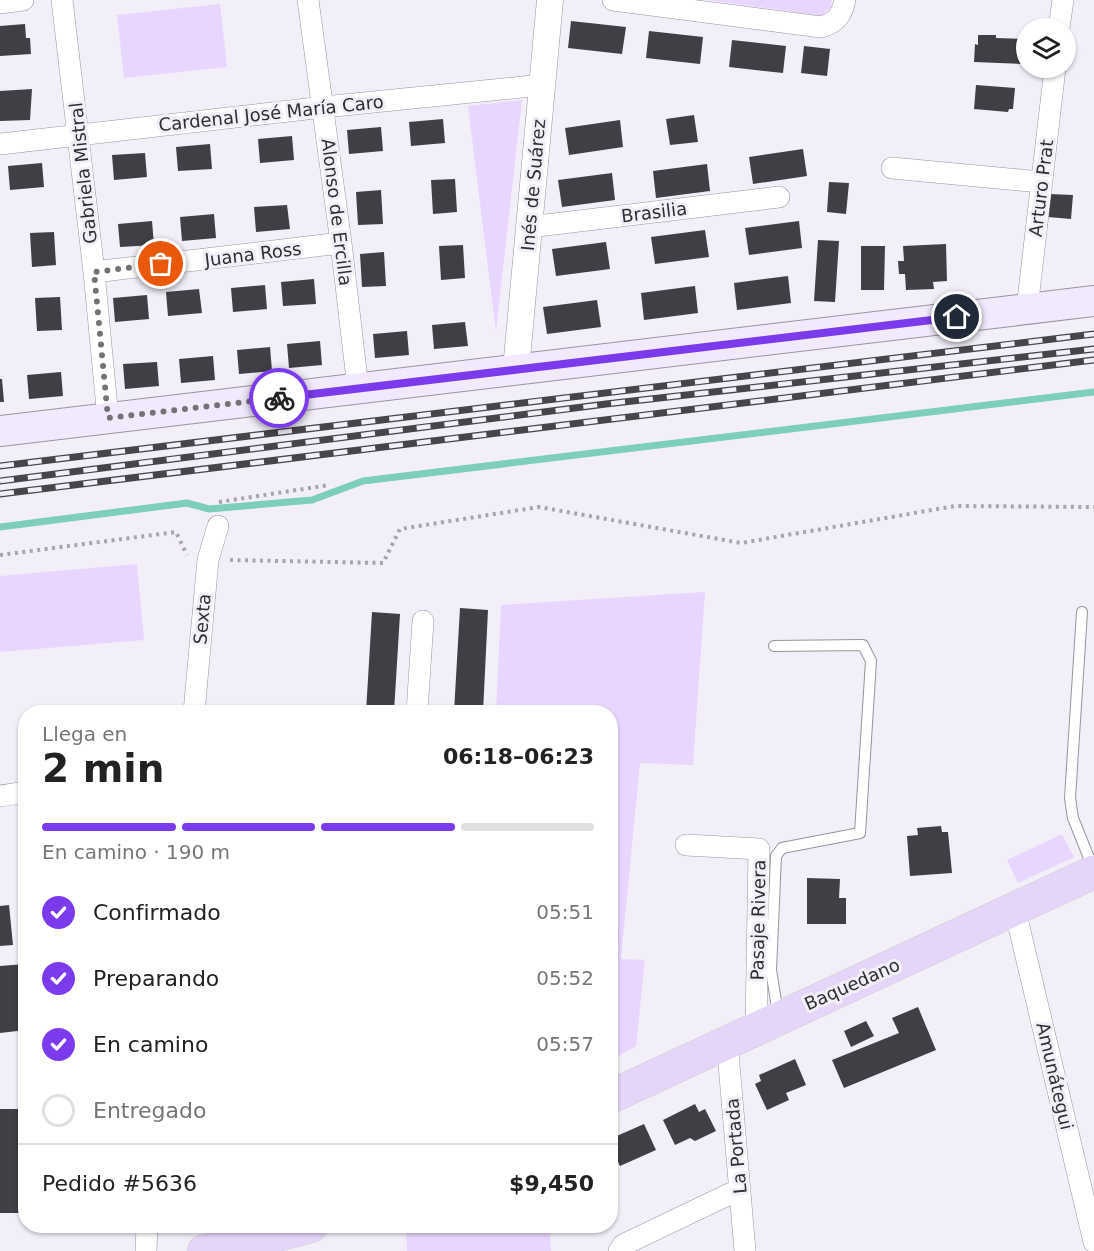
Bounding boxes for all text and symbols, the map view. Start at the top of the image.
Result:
map controls [1016,18,1076,78]
button: layers [1016,18,1076,78]
street label: Cardenal José María Caro [157,91,385,135]
street label: Gabriela Mistral [65,101,101,245]
street label: Inés de Suárez [517,118,549,252]
street label: Alonso de Ercilla [318,137,356,287]
street label: Arturo Prat [1025,138,1057,238]
street label: Brasilia [620,198,688,226]
pin [135,238,186,289]
street label: Juana Ross [202,238,303,270]
icon: bag [144,247,177,280]
pin [931,291,982,342]
icon: home [940,300,973,333]
courier [249,368,309,428]
icon: bike [263,382,296,415]
street label: Sexta [189,593,215,645]
text: Llega en [42,722,127,746]
text: 06:18–06:23 [443,744,594,769]
text: 2 min [42,746,164,791]
text: En camino · 190 m [42,840,230,864]
street label: Pasaje Rivera [746,859,770,981]
icon: check [42,896,75,929]
text: Confirmado [93,900,221,925]
text: 05:51 [536,900,594,924]
street label: Baquedano [801,954,903,1014]
icon: check [42,962,75,995]
text: Preparando [93,966,219,991]
text: 05:52 [536,966,594,990]
street label: Amunátegui [1032,1020,1078,1132]
icon: check [42,1028,75,1061]
text: En camino [93,1032,208,1057]
text: 05:57 [536,1032,594,1056]
street label: La Portada [721,1097,751,1195]
text: Entregado [93,1098,206,1123]
text: Pedido #5636 [42,1171,197,1196]
text: $9,450 [509,1171,594,1196]

